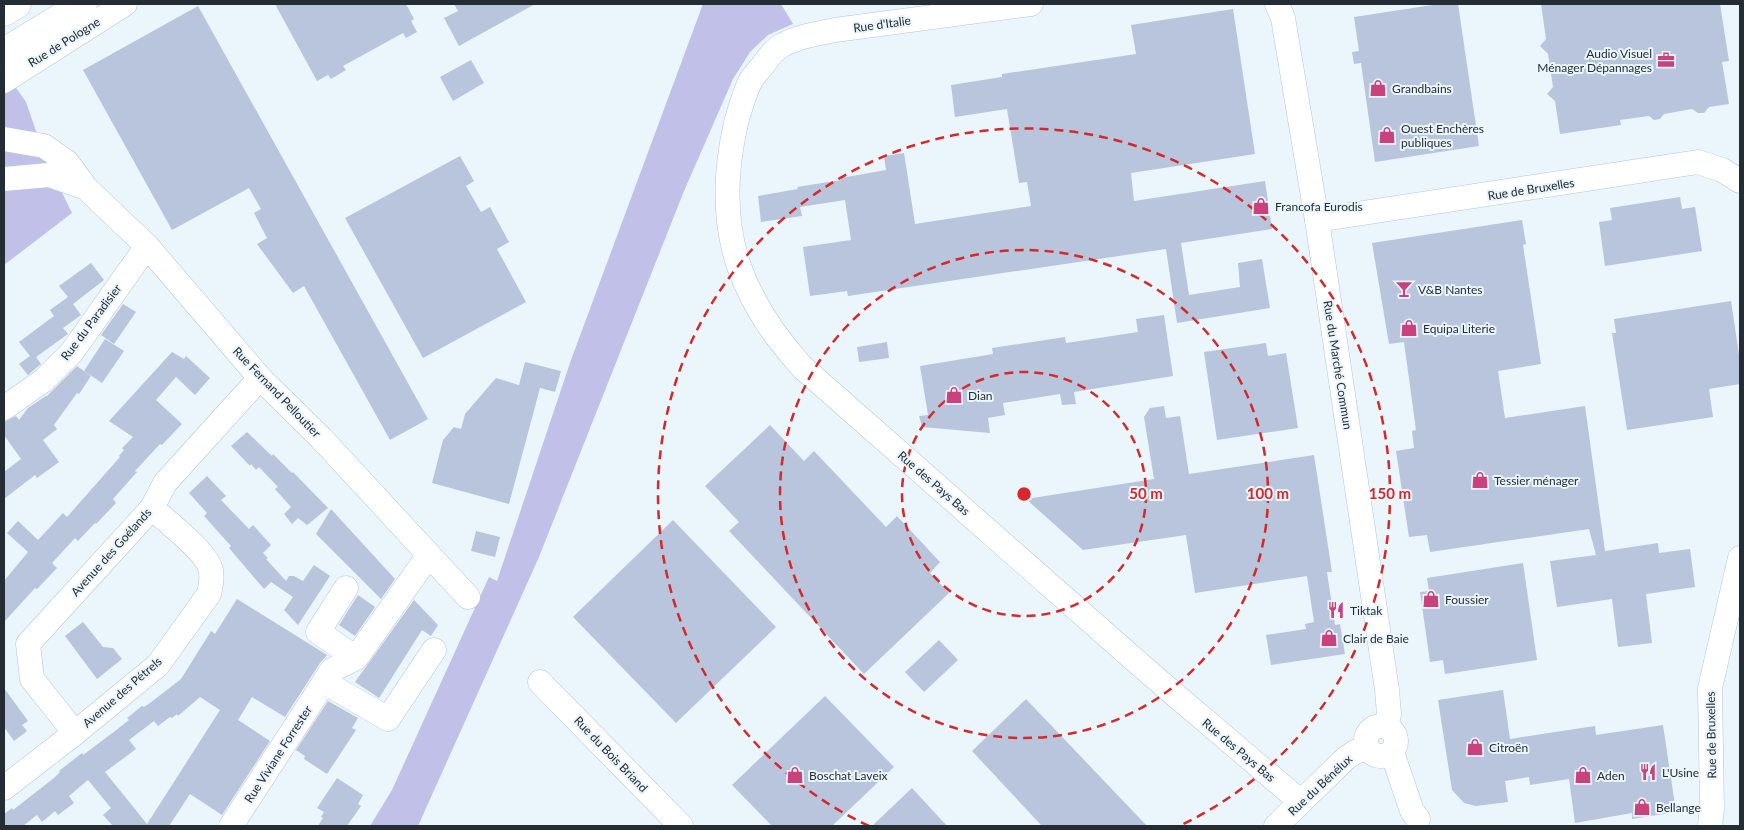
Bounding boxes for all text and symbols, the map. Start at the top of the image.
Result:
street label: Rue d'Italie [852,13,912,35]
street label: Rue de Pologne [25,14,103,70]
place label: Audio Visuel Ménager Dépannages [1537,46,1652,75]
office icon: Audio Visuel Ménager Dépannages [1656,50,1676,70]
shop icon: Grandbains [1368,78,1388,98]
place label: Grandbains [1392,81,1452,96]
place label: Ouest Enchères publiques [1401,121,1484,150]
shop icon: Ouest Enchères publiques [1377,125,1397,145]
street label: Rue de Bruxelles [1487,175,1575,203]
shop icon: Francofa Eurodis [1251,196,1271,216]
place label: Francofa Eurodis [1275,199,1363,214]
bar icon: V&B Nantes [1394,279,1414,299]
street label: Rue du Paradisier [57,280,125,363]
place label: V&B Nantes [1418,282,1483,297]
street label: Rue du Marché Commun [1320,299,1356,431]
shop icon: Equipa Literie [1399,318,1419,338]
place label: Equipa Literie [1423,321,1495,336]
street label: Rue Fernand Pelloutier [230,344,324,441]
shop icon: Dian [944,385,964,405]
place label: Dian [968,388,993,403]
street label: Rue des Pays Bas [895,448,973,518]
shop icon: Tessier ménager [1470,470,1490,490]
place label: Tessier ménager [1494,473,1579,488]
text: 50 m [1129,484,1163,502]
text: 100 m [1247,484,1289,502]
text: 150 m [1369,484,1411,502]
centre of rings [1015,485,1033,503]
street label: Avenue des Goélands [67,505,155,599]
shop icon: Foussier [1421,589,1441,609]
place label: Foussier [1445,592,1489,607]
restaurant icon: Tiktak [1326,600,1346,620]
place label: Tiktak [1350,603,1383,618]
shop icon: Clair de Baie [1319,628,1339,648]
place label: Clair de Baie [1343,631,1409,646]
street label: Avenue des Pétrels [79,654,165,730]
street label: Rue de Bruxelles [1703,691,1719,779]
street label: Rue Viviane Forrester [241,702,315,806]
street label: Rue du Bois Briand [571,713,651,795]
street label: Rue des Pays Bas [1199,715,1279,785]
shop icon: Citroën [1465,737,1485,757]
place label: Citroën [1489,740,1528,755]
street label: Rue du Bénélux [1285,751,1355,819]
restaurant icon: L'Usine [1638,762,1658,782]
shop icon: Boschat Laveix [785,765,805,785]
shop icon: Aden [1573,765,1593,785]
place label: L'Usine [1662,765,1699,780]
place label: Boschat Laveix [809,768,888,783]
place label: Aden [1597,768,1625,783]
shop icon: Bellange [1632,797,1652,817]
place label: Bellange [1656,800,1701,815]

